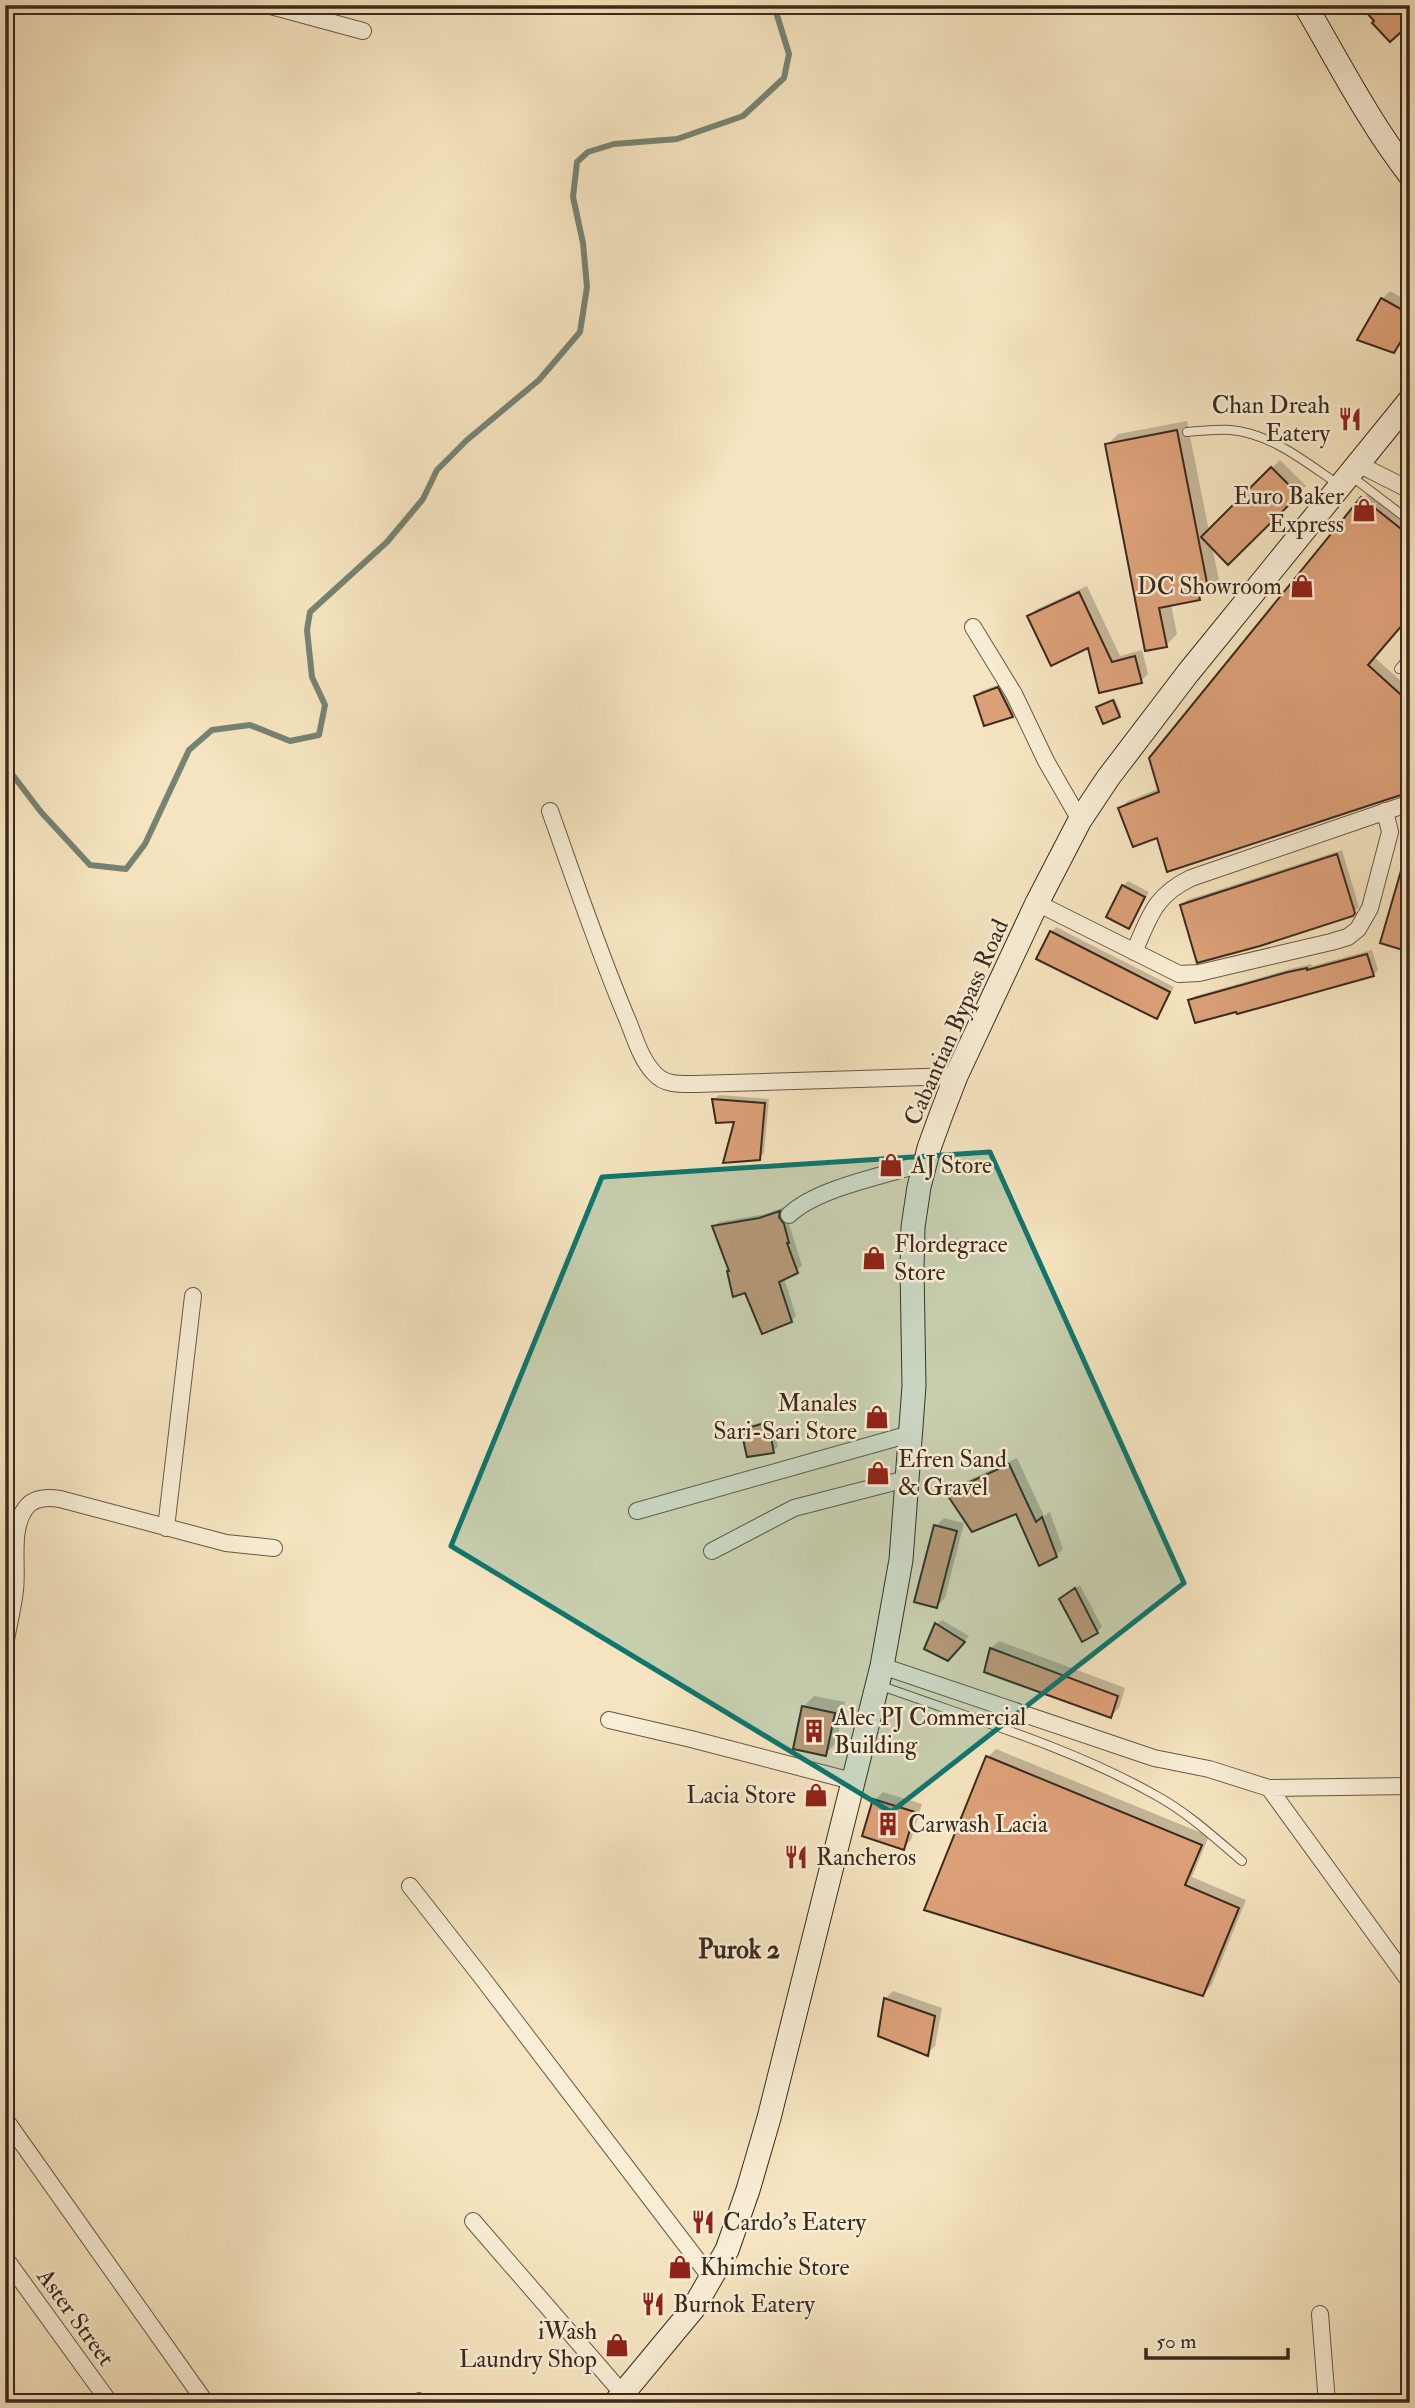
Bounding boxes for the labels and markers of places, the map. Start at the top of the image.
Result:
place label: Chan Dreah Eatery [1212,390,1330,449]
restaurant icon: Chan Dreah Eatery [1336,405,1364,433]
place label: Euro Baker Express [1233,481,1344,540]
shop icon: Euro Baker Express [1350,496,1378,524]
place label: DC Showroom [1137,571,1282,602]
shop icon: DC Showroom [1288,572,1316,600]
place label: AJ Store [910,1150,992,1181]
shop icon: AJ Store [877,1151,905,1179]
place label: Flordegrace Store [894,1229,1008,1288]
shop icon: Flordegrace Store [860,1244,888,1272]
place label: Manales Sari-Sari Store [713,1388,857,1447]
shop icon: Manales Sari-Sari Store [863,1403,891,1431]
place label: Efren Sand & Gravel [898,1444,1007,1503]
shop icon: Efren Sand & Gravel [864,1459,892,1487]
place label: Alec PJ Commercial Building [833,1702,1026,1761]
building icon: Alec PJ Commercial Building [800,1717,828,1745]
place label: Lacia Store [686,1780,796,1811]
shop icon: Lacia Store [802,1781,830,1809]
place label: Carwash Lacia [908,1809,1049,1840]
building icon: Carwash Lacia [874,1810,902,1838]
place label: Rancheros [816,1842,916,1873]
restaurant icon: Rancheros [782,1843,810,1871]
place label: Cardo's Eatery [723,2207,866,2238]
restaurant icon: Cardo's Eatery [689,2208,717,2236]
place label: Khimchie Store [700,2252,849,2283]
shop icon: Khimchie Store [666,2253,694,2281]
place label: Burnok Eatery [673,2289,815,2320]
restaurant icon: Burnok Eatery [639,2290,667,2318]
place label: iWash Laundry Shop [459,2316,597,2375]
shop icon: iWash Laundry Shop [603,2331,631,2359]

